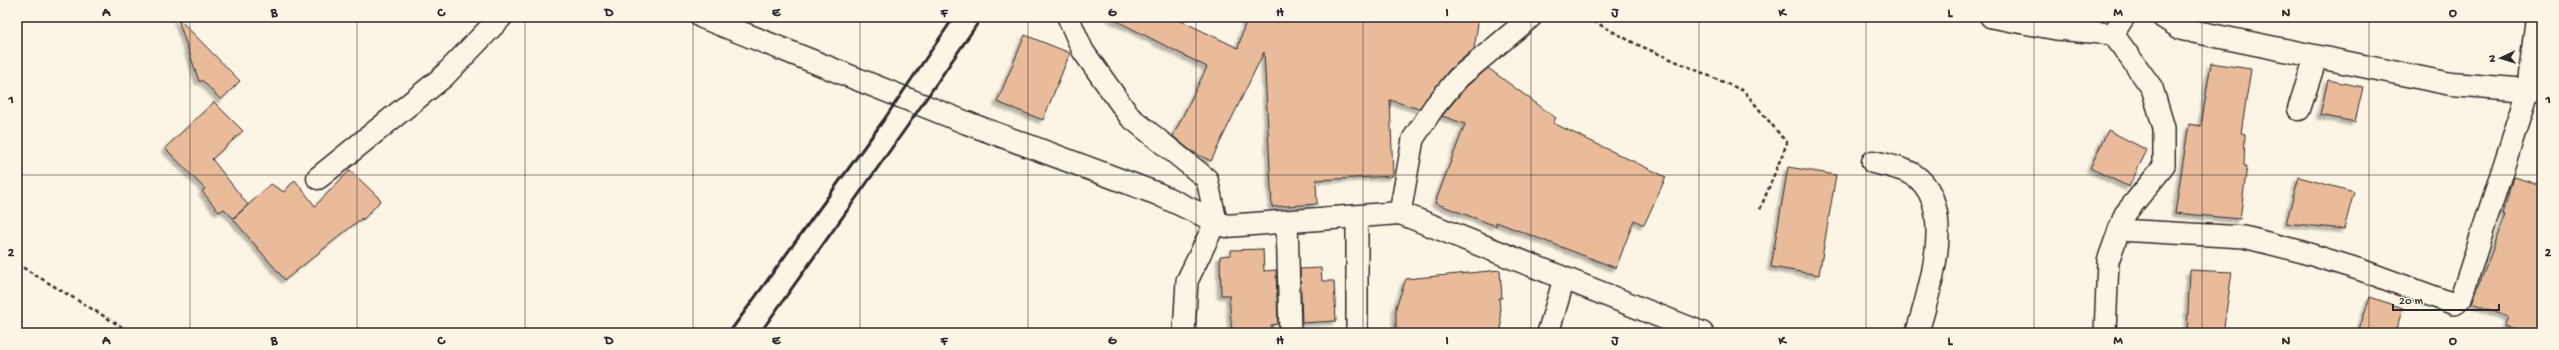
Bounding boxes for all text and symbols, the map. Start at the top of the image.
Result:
text: A [101,6,111,21]
text: B [270,6,279,21]
text: C [436,6,446,21]
text: D [604,6,614,21]
text: E [772,6,781,21]
text: F [940,6,949,21]
text: G [1108,6,1117,21]
text: H [1276,6,1284,21]
text: I [1445,6,1449,21]
text: J [1611,6,1620,21]
text: K [1777,6,1787,21]
text: L [1948,6,1954,21]
text: M [2113,6,2123,21]
text: N [2282,6,2291,21]
text: O [2449,6,2457,21]
north arrow [2481,38,2521,78]
text: N [2487,55,2499,63]
text: 1 [7,93,14,108]
text: 1 [2544,93,2551,108]
text: 2 [8,246,15,261]
text: 2 [2545,246,2552,261]
scale bar [2393,286,2499,312]
text: 20 m [2399,295,2424,309]
text: A [101,334,111,349]
text: B [270,334,279,349]
text: C [436,334,446,349]
text: D [604,334,614,349]
text: E [772,334,781,349]
text: F [940,334,949,349]
text: G [1108,334,1117,349]
text: H [1276,334,1284,349]
text: I [1445,334,1449,349]
text: J [1611,334,1620,349]
text: K [1777,334,1787,349]
text: L [1948,334,1954,349]
text: M [2113,334,2123,349]
text: N [2282,334,2291,349]
text: O [2449,334,2457,349]

